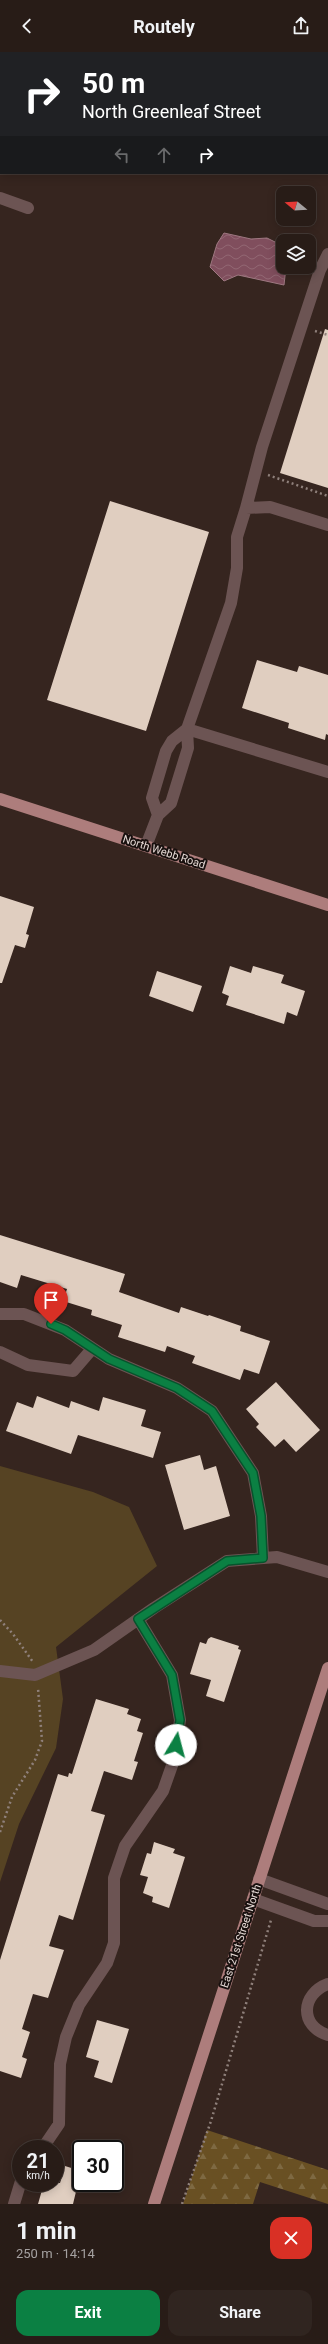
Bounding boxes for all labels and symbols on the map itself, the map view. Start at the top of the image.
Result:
north arrow [276,186,316,226]
street label: North Webb Road [121,832,207,872]
pin [34,1283,68,1324]
position arrow [155,1724,197,1766]
street label: East 21st Street North [218,1883,264,1989]
speed limit sign: 30 [72,2140,124,2192]

